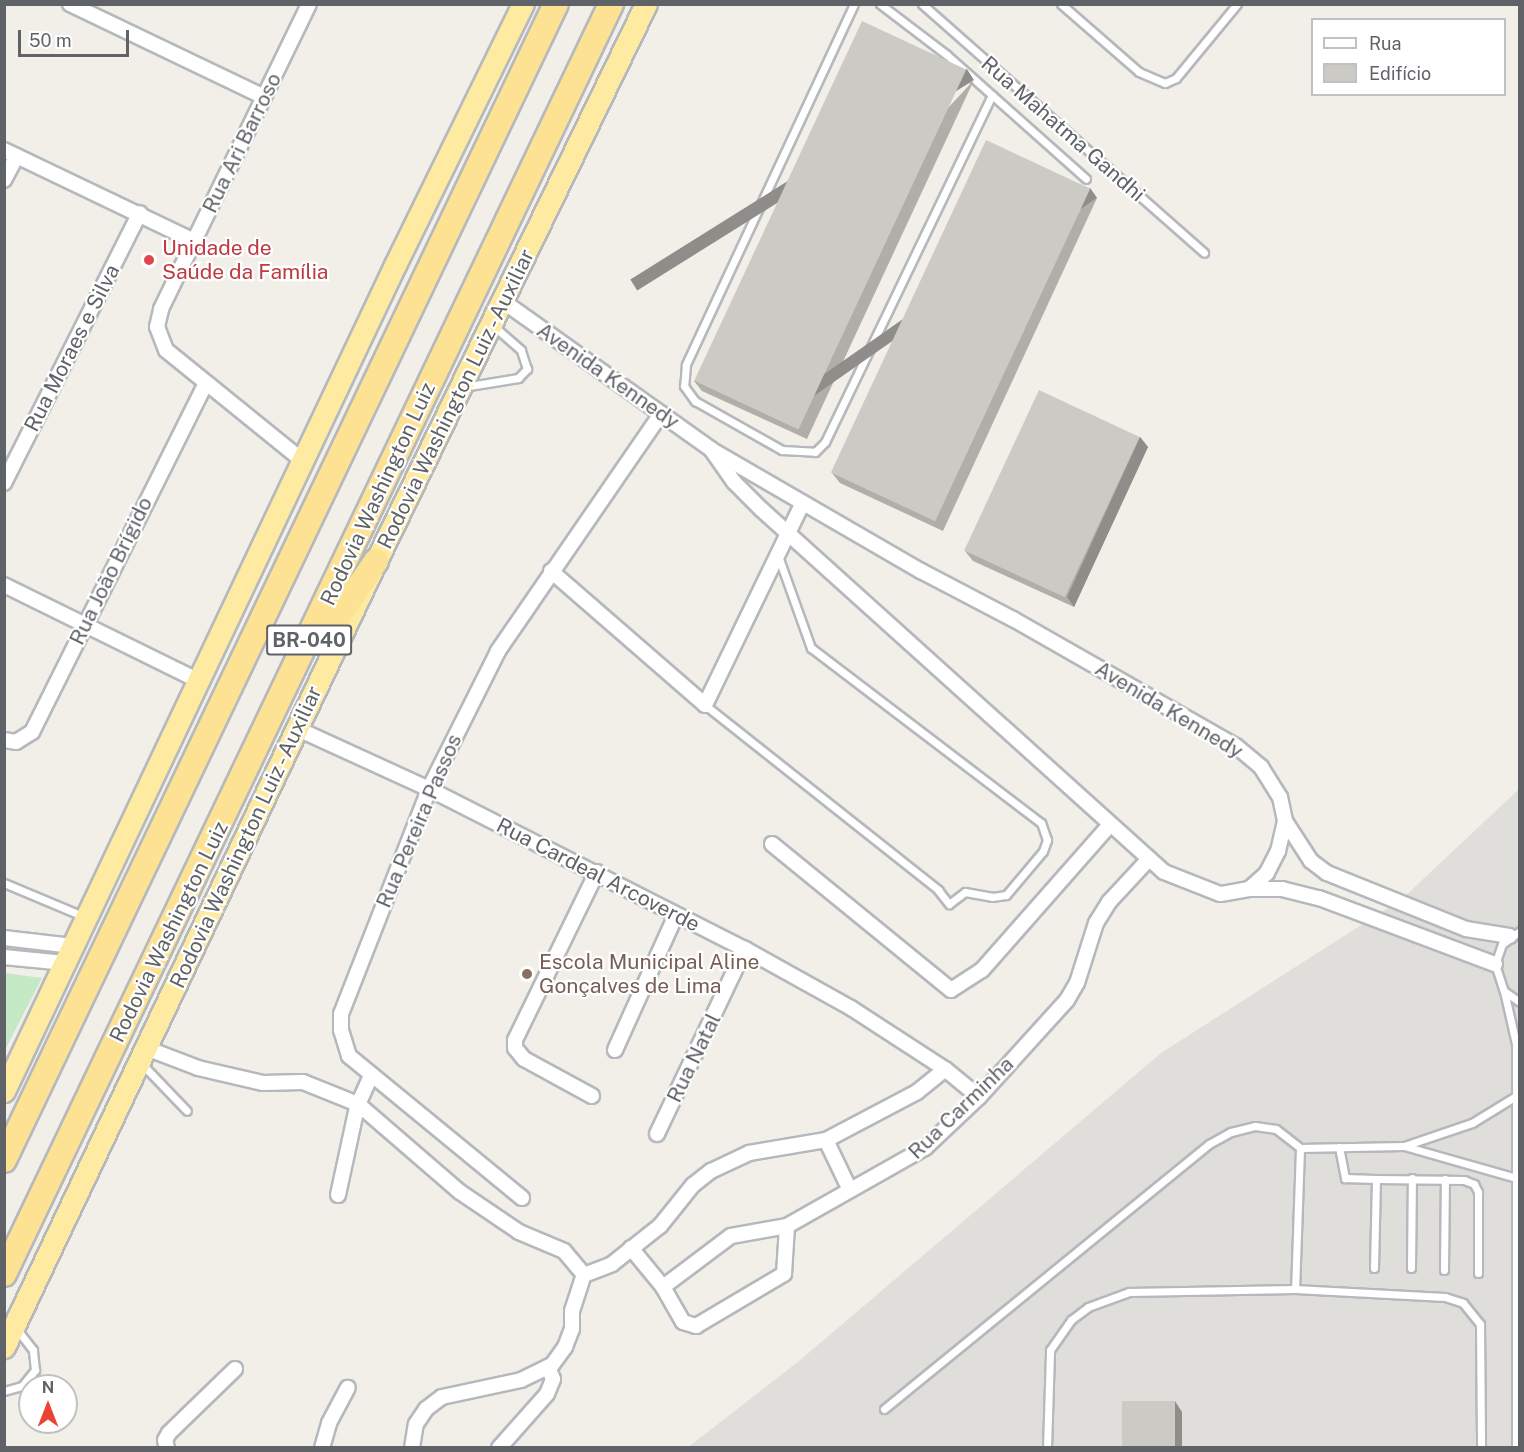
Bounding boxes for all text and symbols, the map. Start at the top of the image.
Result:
scale bar [21,18,132,56]
legend [1311,18,1506,96]
text: 50 m [29,30,72,51]
text: Rua [1369,33,1401,54]
street label: Rua Mahatma Gandhi [976,51,1150,207]
text: Edifício [1369,63,1431,84]
street label: Rua Ari Barroso [197,69,287,217]
place label: Unidade de Saúde da Família [162,235,329,285]
street label: Rodovia Washington Luiz - Auxiliar [371,242,541,556]
marker: Unidade de Saúde da Família [140,251,158,269]
street label: Rua Moraes e Silva [19,260,125,436]
street label: Avenida Kennedy [532,318,684,434]
street label: Rodovia Washington Luiz [315,378,441,610]
street label: Rua João Brígido [64,493,158,649]
road number: BR-040 [266,623,352,657]
street label: Avenida Kennedy [1091,656,1247,764]
street label: Rodovia Washington Luiz - Auxiliar [163,679,329,995]
street label: Rua Pereira Passos [371,730,467,912]
street label: Rua Cardeal Arcoverde [492,813,704,937]
street label: Rodovia Washington Luiz [104,817,234,1047]
place label: Escola Municipal Aline Gonçalves de Lima [539,949,759,999]
marker: Escola Municipal Aline Gonçalves de Lima [520,967,534,981]
street label: Rua Natal [662,1009,726,1107]
street label: Rua Carminha [903,1052,1019,1164]
north arrow [18,1374,78,1434]
text: N [42,1378,54,1397]

